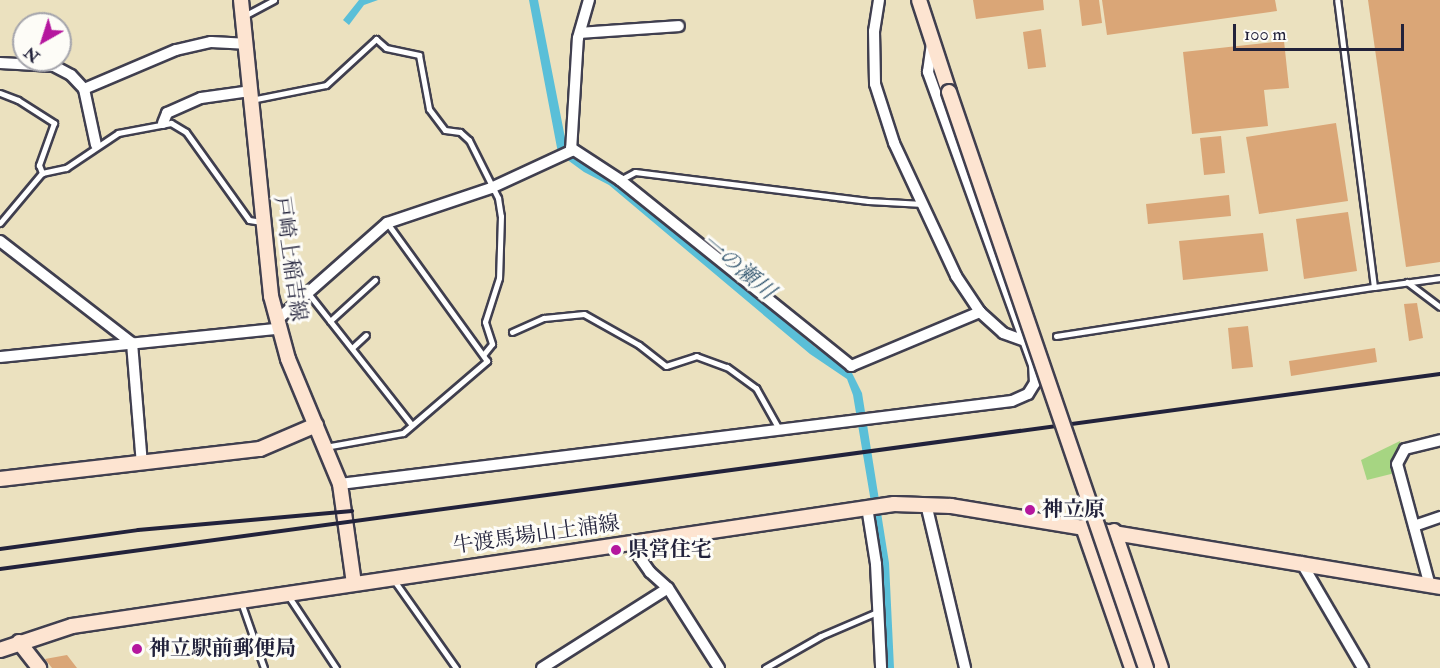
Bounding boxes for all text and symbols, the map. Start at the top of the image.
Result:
north arrow [12,12,72,72]
scale bar [1236,12,1407,50]
text: 100 m [1244,23,1287,46]
text: N [20,42,44,67]
street label: 戸崎上稲吉線 [269,195,311,323]
water label: 一の瀬川 [696,229,780,305]
place label: 神立原 [1042,497,1105,523]
marker: 神立原 [1023,503,1037,517]
street label: 牛渡馬場山土浦線 [451,511,621,559]
place label: 県営住宅 [628,537,712,563]
marker: 県営住宅 [609,543,623,557]
place label: 神立駅前郵便局 [149,636,296,662]
marker: 神立駅前郵便局 [130,642,144,656]

